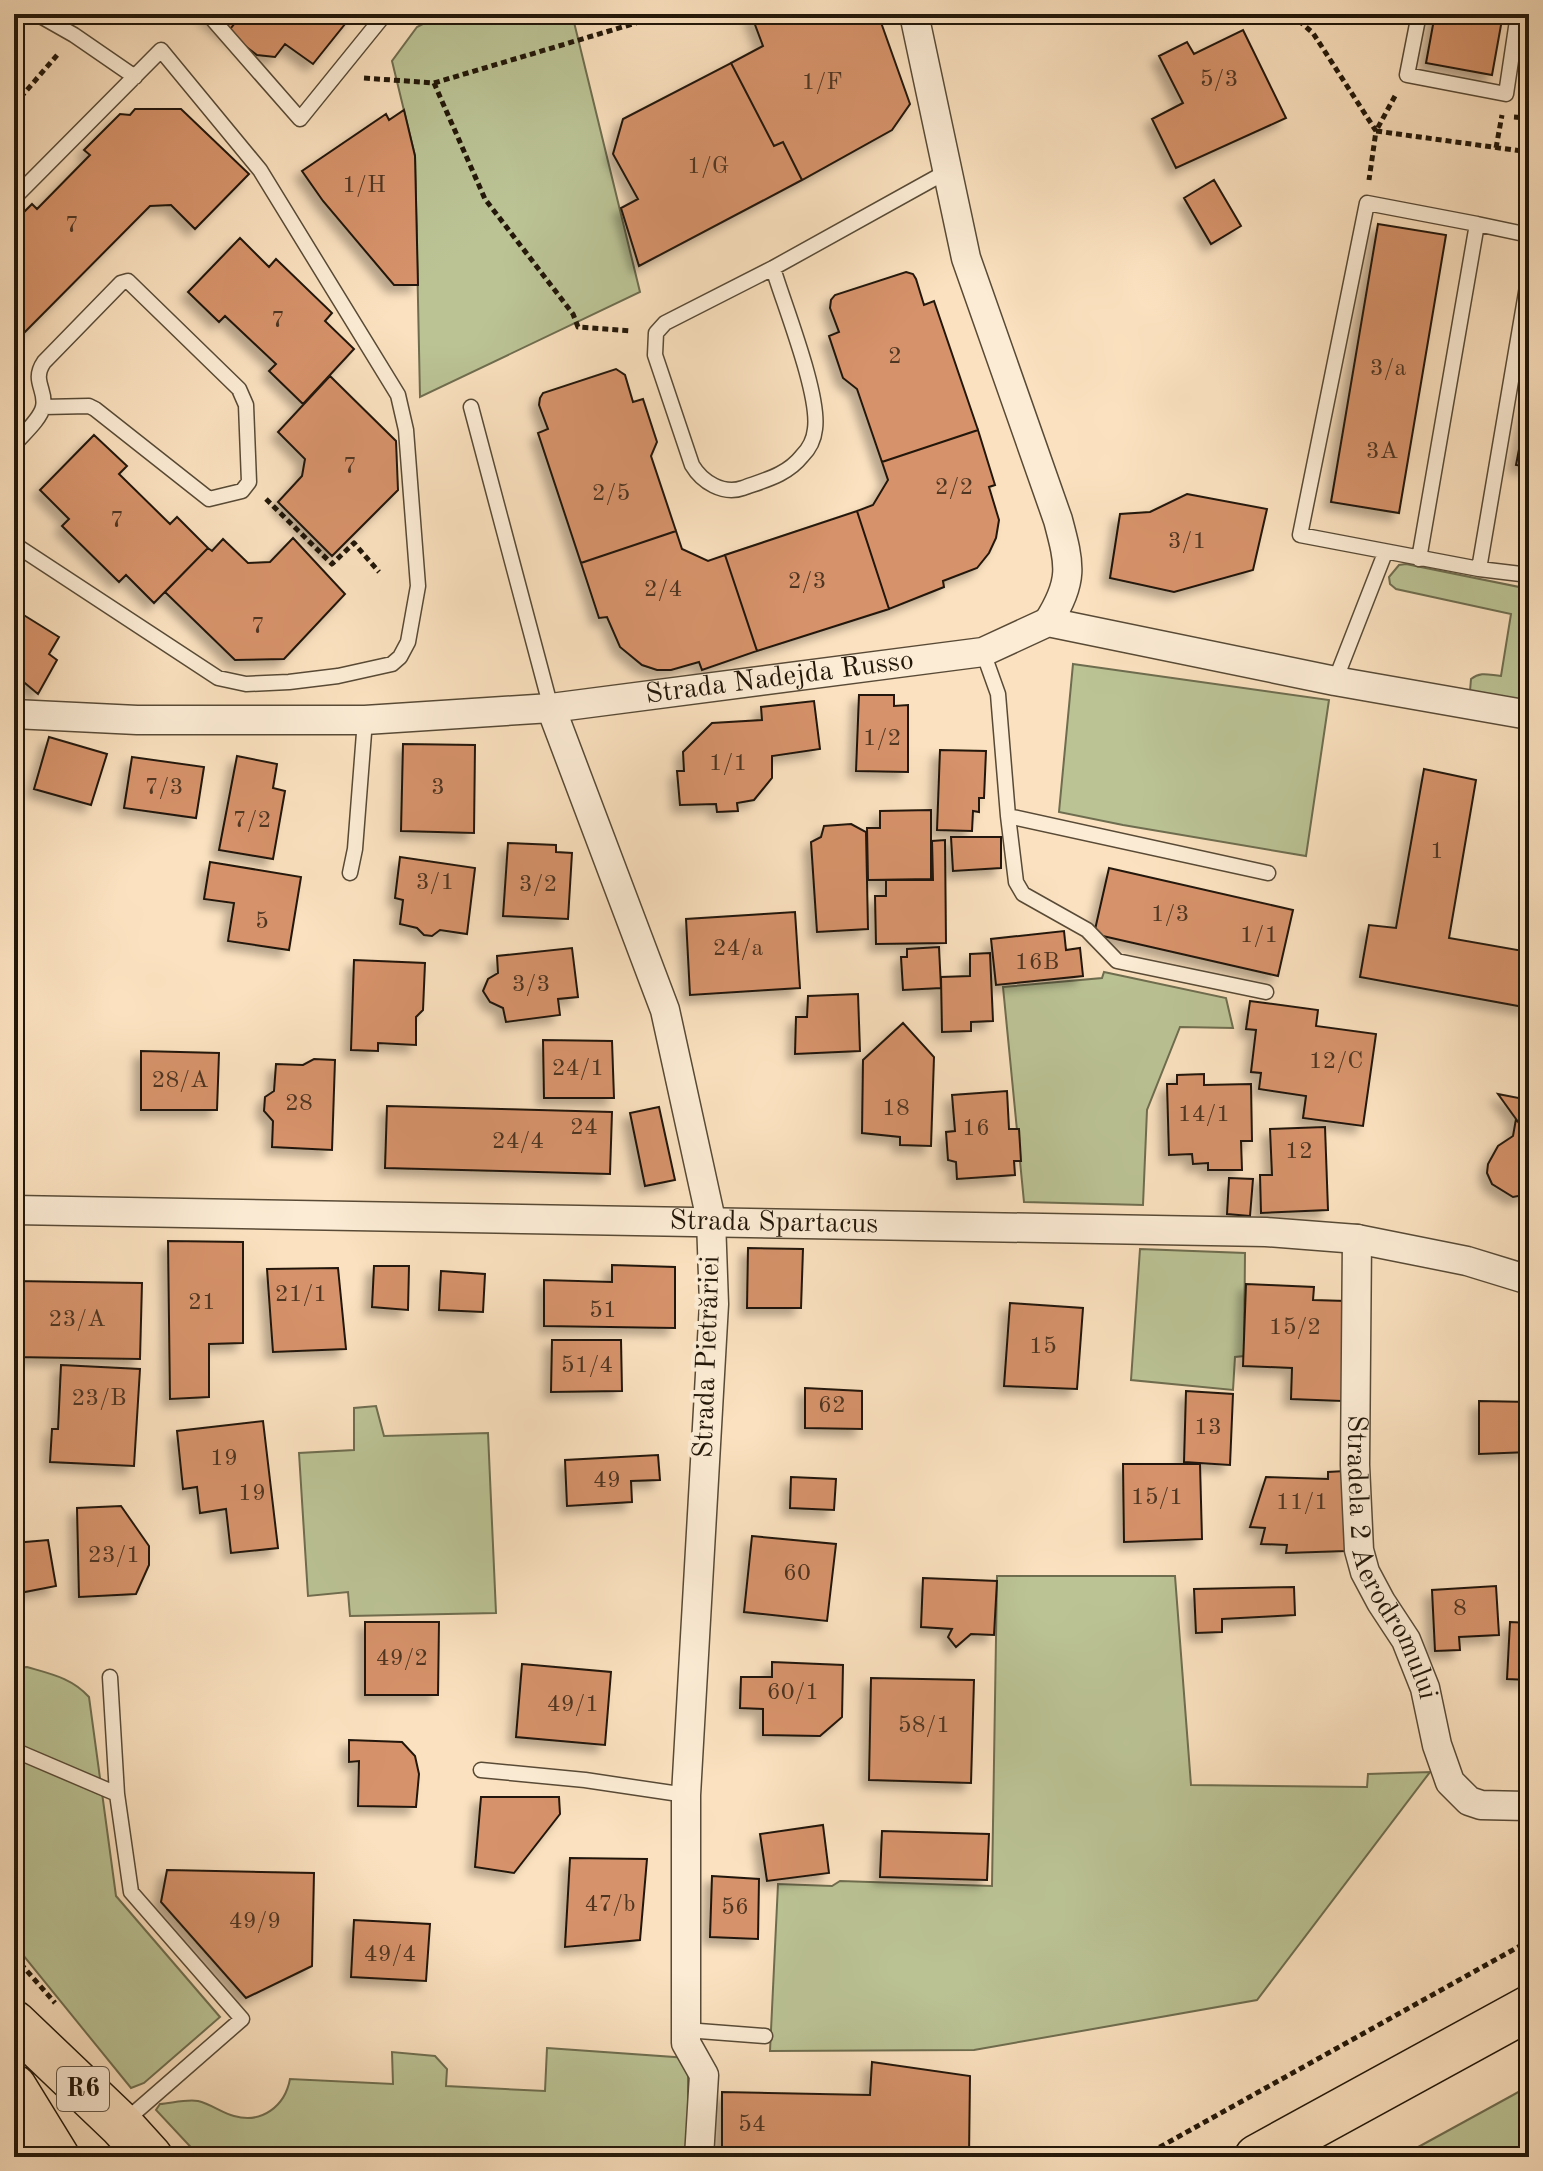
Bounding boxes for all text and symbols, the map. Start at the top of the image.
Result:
house number: 5/3 [1200,68,1238,92]
house number: 1/F [802,71,842,95]
house number: 1/G [687,155,729,179]
house number: 1/H [342,174,386,198]
house number: 7 [65,214,79,238]
house number: 7 [271,309,285,333]
house number: 2 [888,345,902,369]
house number: 3/a [1370,357,1406,381]
house number: 3A [1366,440,1398,464]
house number: 7 [343,455,357,479]
house number: 2/2 [935,476,973,500]
house number: 2/5 [592,482,630,506]
house number: 7 [110,509,124,533]
house number: 3/1 [1168,530,1206,554]
house number: 2/3 [788,570,826,594]
house number: 2/4 [644,578,682,602]
house number: 7 [251,615,265,639]
street label: Strada Nadejda Russo [644,647,915,710]
house number: 1/2 [863,727,901,751]
house number: 1/1 [709,752,747,776]
house number: 7/3 [145,776,183,800]
house number: 3 [431,776,445,800]
house number: 7/2 [233,809,271,833]
house number: 1 [1430,840,1444,864]
house number: 3/1 [416,871,454,895]
house number: 3/2 [519,873,557,897]
house number: 1/3 [1151,903,1189,927]
house number: 5 [255,910,269,934]
house number: 1/1 [1240,924,1278,948]
house number: 24/a [713,937,763,961]
house number: 16B [1015,951,1059,975]
house number: 3/3 [512,973,550,997]
house number: 12/C [1309,1050,1363,1074]
house number: 24/1 [552,1057,604,1081]
house number: 28/A [152,1069,208,1093]
house number: 28 [285,1092,313,1116]
house number: 18 [882,1097,910,1121]
house number: 14/1 [1178,1103,1230,1127]
house number: 24 [570,1116,598,1140]
house number: 16 [962,1117,990,1141]
house number: 24/4 [492,1130,544,1154]
house number: 12 [1285,1140,1313,1164]
street label: Strada Spartacus [669,1208,879,1239]
street label: Strada Pietrăriei [690,1255,726,1459]
house number: 21/1 [275,1283,327,1307]
house number: 21 [188,1291,216,1315]
house number: 51 [589,1299,617,1323]
house number: 23/A [49,1308,105,1332]
house number: 15/2 [1269,1316,1321,1340]
house number: 15 [1029,1335,1057,1359]
house number: 51/4 [561,1354,613,1378]
house number: 23/B [71,1387,127,1411]
house number: 62 [818,1394,846,1418]
street label: Stradela 2 Aerodromului [1341,1415,1441,1702]
house number: 13 [1194,1416,1222,1440]
house number: 19 [210,1447,238,1471]
house number: 49 [593,1469,621,1493]
house number: 19 [238,1482,266,1506]
house number: 15/1 [1131,1486,1183,1510]
house number: 11/1 [1276,1491,1328,1515]
house number: 23/1 [88,1544,140,1568]
house number: 60 [783,1562,811,1586]
house number: 8 [1453,1597,1467,1621]
house number: 49/2 [376,1647,428,1671]
house number: 60/1 [767,1681,819,1705]
house number: 49/1 [547,1693,599,1717]
house number: 58/1 [898,1714,950,1738]
house number: 47/b [585,1893,635,1917]
house number: 56 [721,1896,749,1920]
house number: 49/9 [229,1910,281,1934]
house number: 49/4 [364,1943,416,1967]
road number: R6 [57,2067,109,2111]
house number: 54 [738,2113,766,2137]

